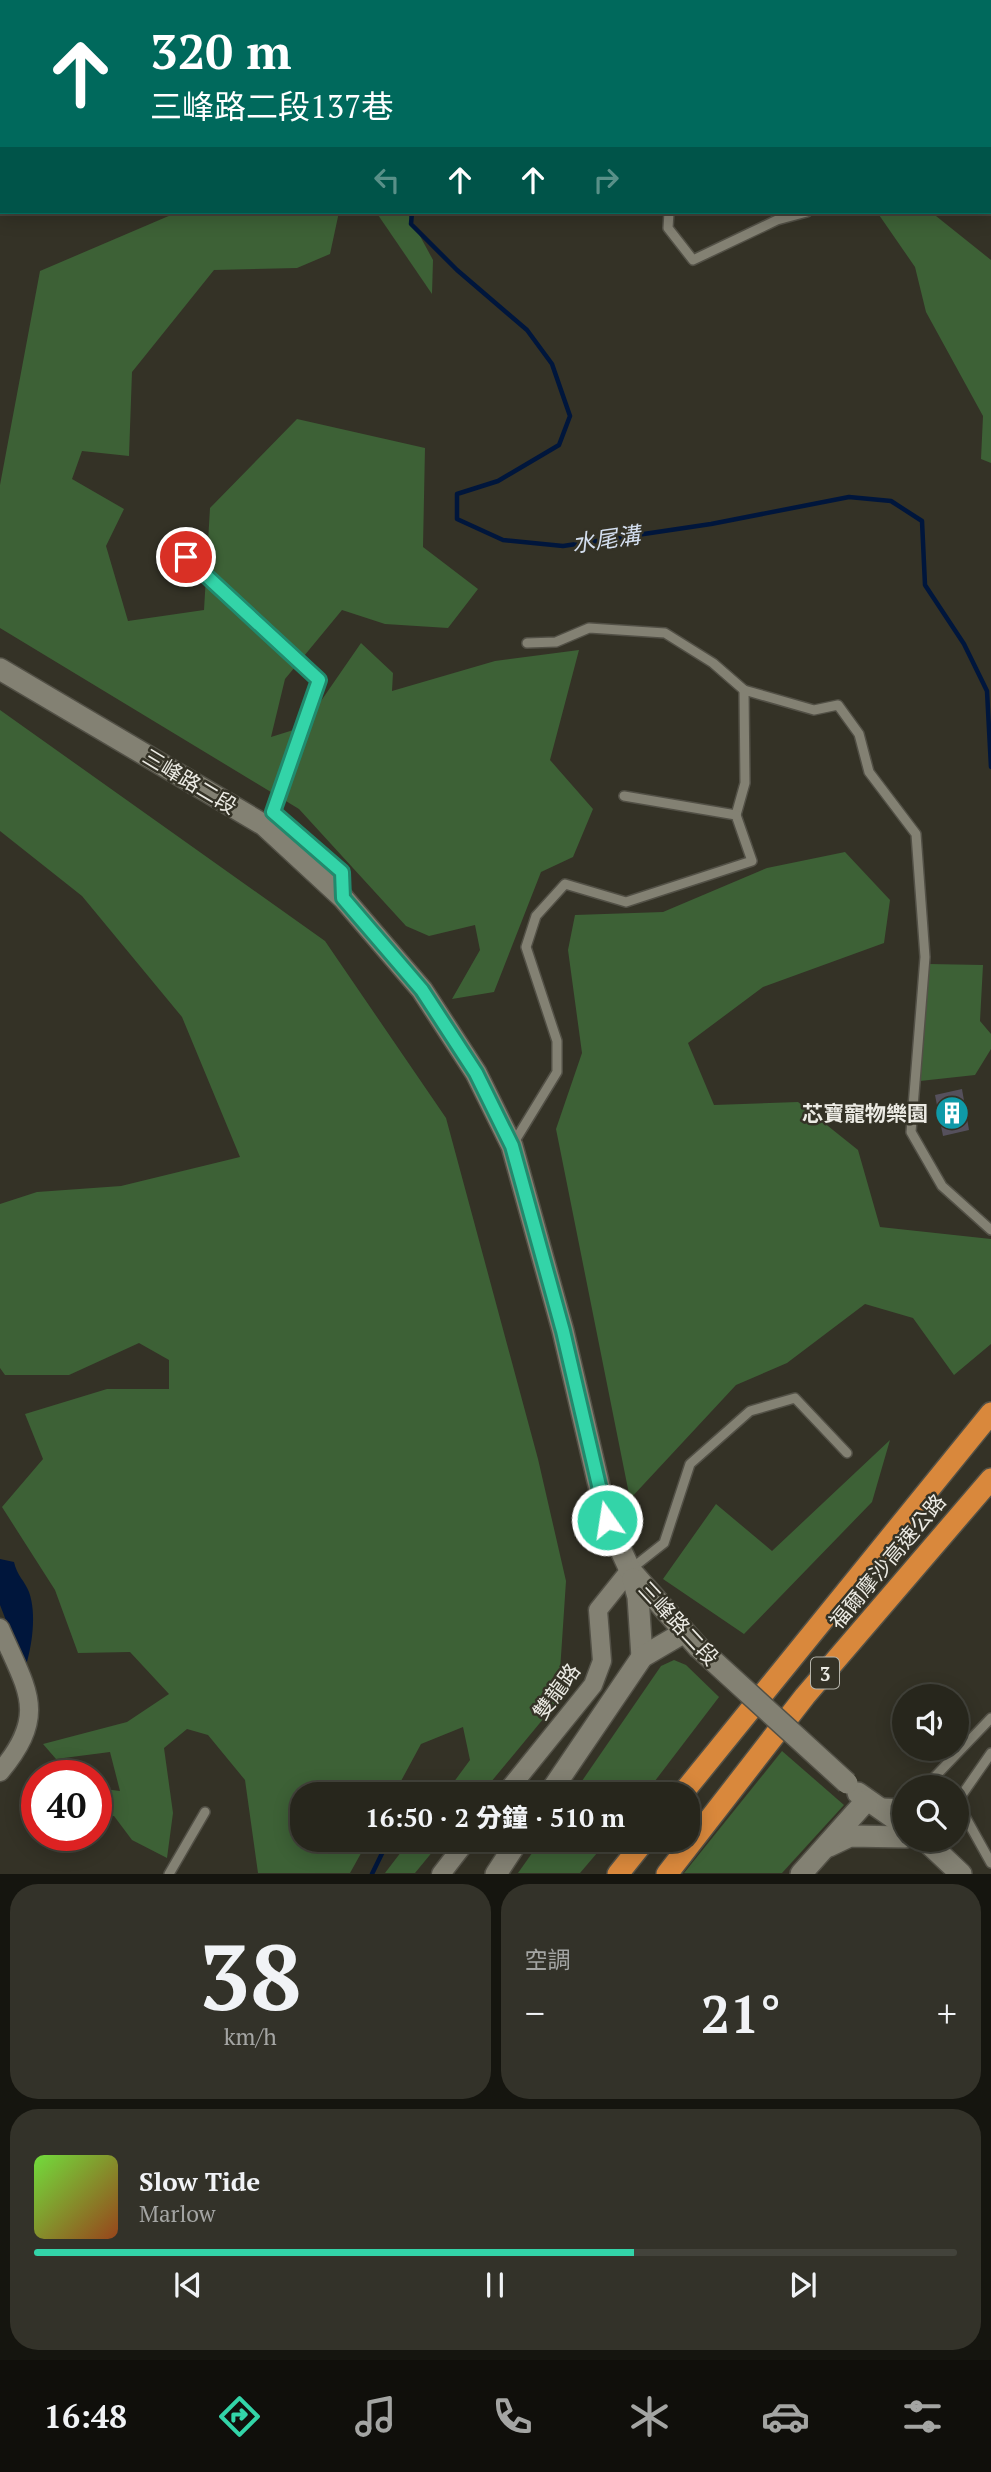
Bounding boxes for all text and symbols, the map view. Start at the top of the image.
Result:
text: 320 m [150,18,292,83]
icon: ahead [35,28,126,119]
text: 三峰路二段137巷 [150,85,393,127]
icon: left [368,161,406,199]
icon: ahead [441,161,479,199]
icon: ahead [514,161,552,199]
icon: right [587,161,625,199]
water label: 水尾溝 [570,518,645,559]
pin [156,527,216,587]
icon: arrive [167,538,205,576]
street label: 三峰路二段 [138,742,242,820]
building icon: 芯寶寵物樂園 [933,1094,971,1132]
place label: 芯寶寵物樂園 [802,1099,928,1127]
position arrow [570,1483,644,1557]
street label: 福爾摩沙高速公路 [822,1488,952,1634]
street label: 三峰路二段 [633,1575,725,1671]
street label: 雙龍路 [526,1657,586,1725]
road number: 3 [811,1658,839,1688]
map controls [892,1684,969,1852]
button: sound [892,1684,969,1761]
speed limit sign: 40 [21,1760,112,1851]
button: search [892,1775,969,1852]
text: 16:50 · 2 分鐘 · 510 m [365,1800,625,1834]
text: 38 [199,1915,302,2036]
text: 空調 [525,1944,571,1975]
text: 21° [701,1979,781,2048]
text: − [525,1988,545,2038]
text: + [937,1988,957,2038]
text: km/h [224,2021,277,2052]
text: Slow Tide [139,2164,260,2198]
text: Marlow [139,2198,216,2229]
icon: previous [169,2266,207,2304]
icon: pause [476,2266,514,2304]
icon: next [784,2266,822,2304]
icon: directions [215,2392,264,2441]
icon: music [351,2392,400,2441]
icon: phone [488,2392,537,2441]
icon: climate [625,2392,674,2441]
icon: car [761,2392,810,2441]
icon: filters [898,2392,947,2441]
text: 16:48 [44,2395,127,2437]

